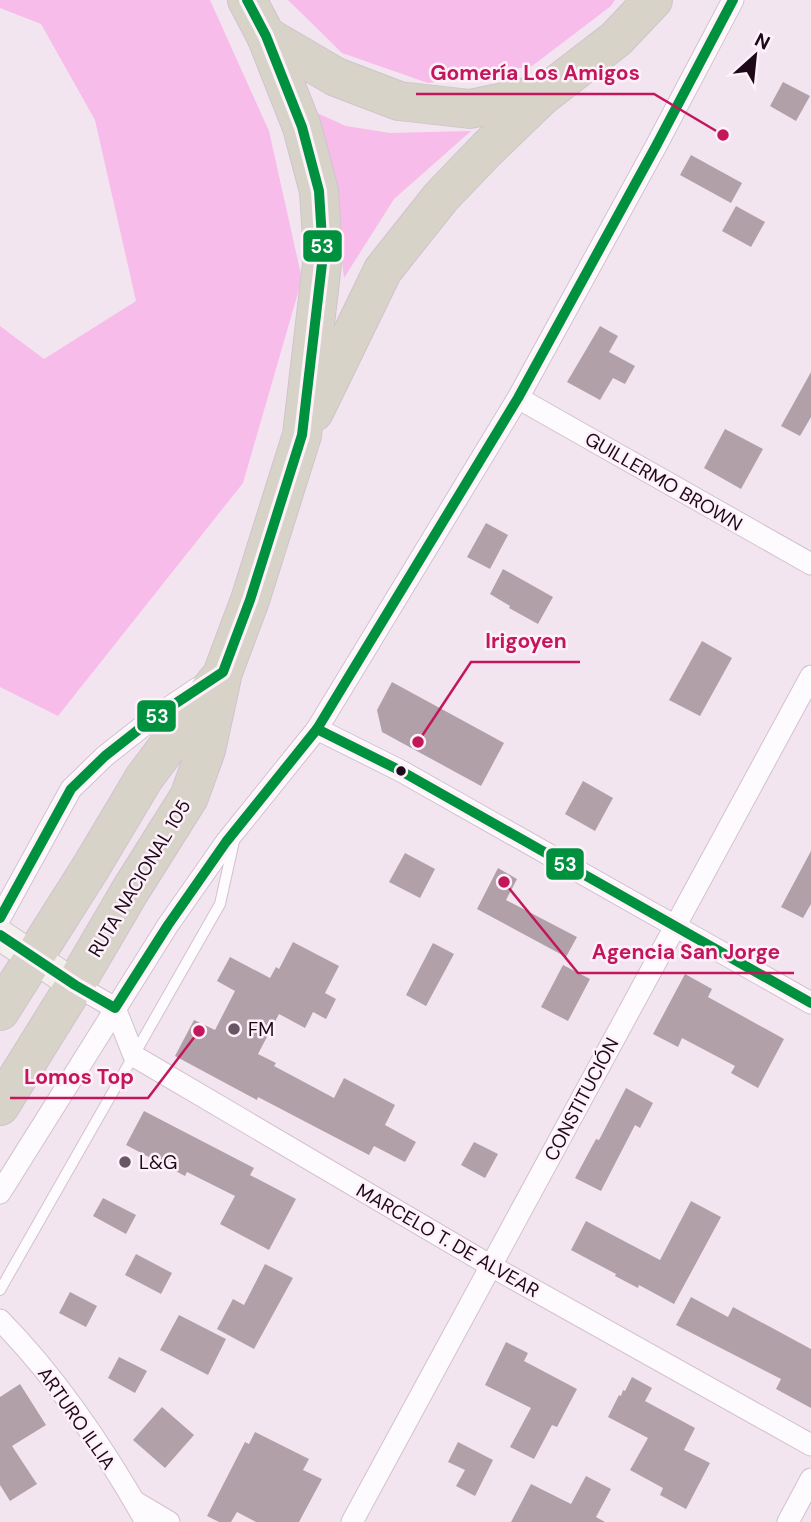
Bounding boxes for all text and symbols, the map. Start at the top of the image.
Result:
north arrow [720,21,790,91]
text: N [751,27,774,56]
callout: Gomería Los Amigos [416,52,654,94]
text: Gomería Los Amigos [430,59,640,87]
line badge: 53 [302,229,343,263]
text: 53 [310,234,334,259]
street label: GUILLERMO BROWN [581,426,747,537]
callout: Irigoyen [471,620,580,662]
text: Irigoyen [485,627,567,655]
line badge: 53 [136,699,177,733]
text: 53 [145,704,169,729]
unlabelled marker [394,764,408,778]
street label: RUTA NACIONAL 105 [82,795,196,962]
line badge: 53 [545,847,585,881]
text: 53 [553,852,577,877]
callout: Agencia San Jorge [578,931,794,973]
text: Agencia San Jorge [592,938,780,966]
place label: FM [248,1017,274,1042]
marker: FM [226,1021,242,1037]
street label: CONSTITUCIÓN [538,1033,624,1165]
callout: Lomos Top [10,1056,148,1098]
text: Lomos Top [24,1063,134,1091]
place label: L&G [139,1150,177,1175]
marker: L&G [117,1154,133,1170]
street label: MARCELO T. DE ALVEAR [352,1178,544,1303]
street label: ARTURO ILLIA [32,1362,121,1475]

